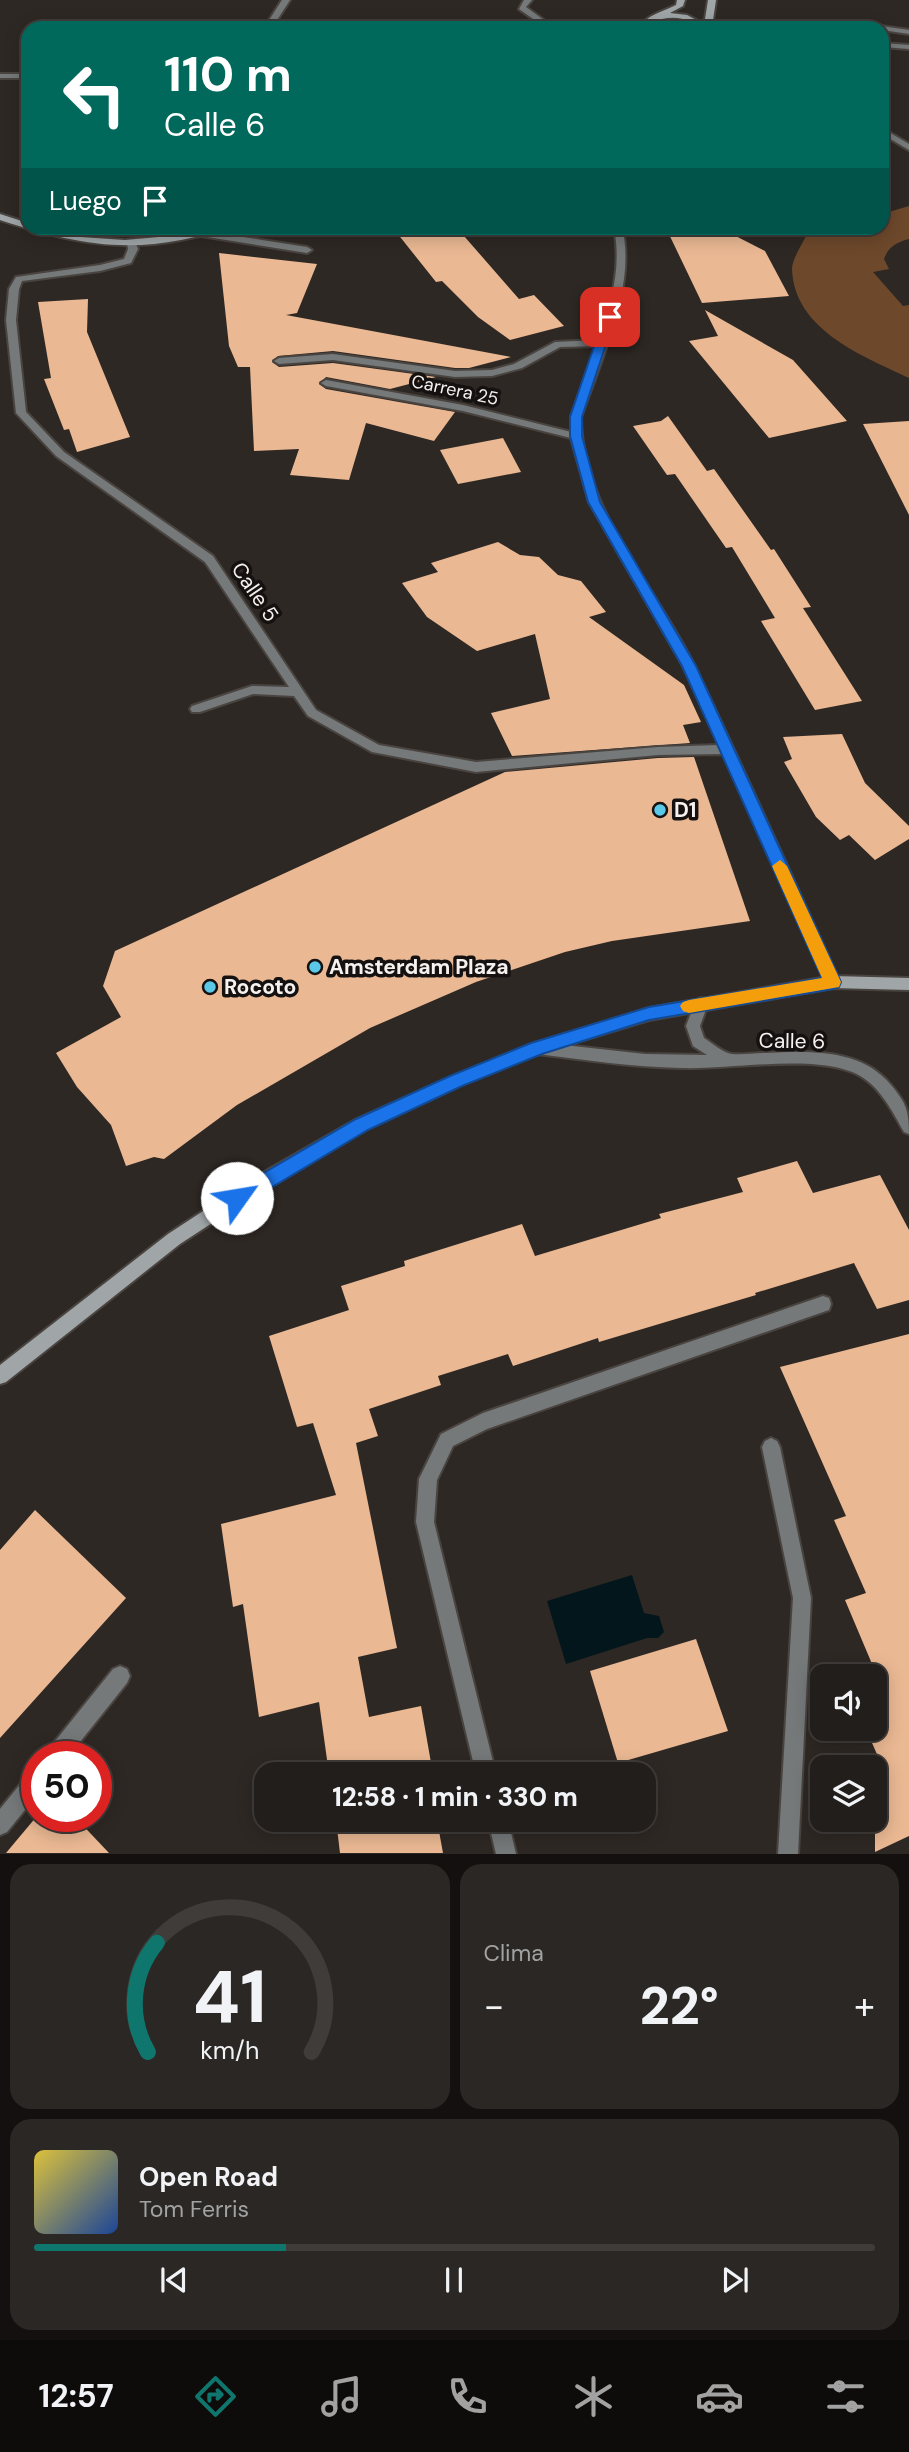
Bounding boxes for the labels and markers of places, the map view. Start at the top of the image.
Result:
pin [580,287,640,347]
place label: D1 [674,796,697,824]
marker: D1 [652,802,668,818]
place label: Amsterdam Plaza [329,953,509,981]
marker: Amsterdam Plaza [307,959,323,975]
place label: Rocoto [224,973,296,1001]
marker: Rocoto [202,979,218,995]

